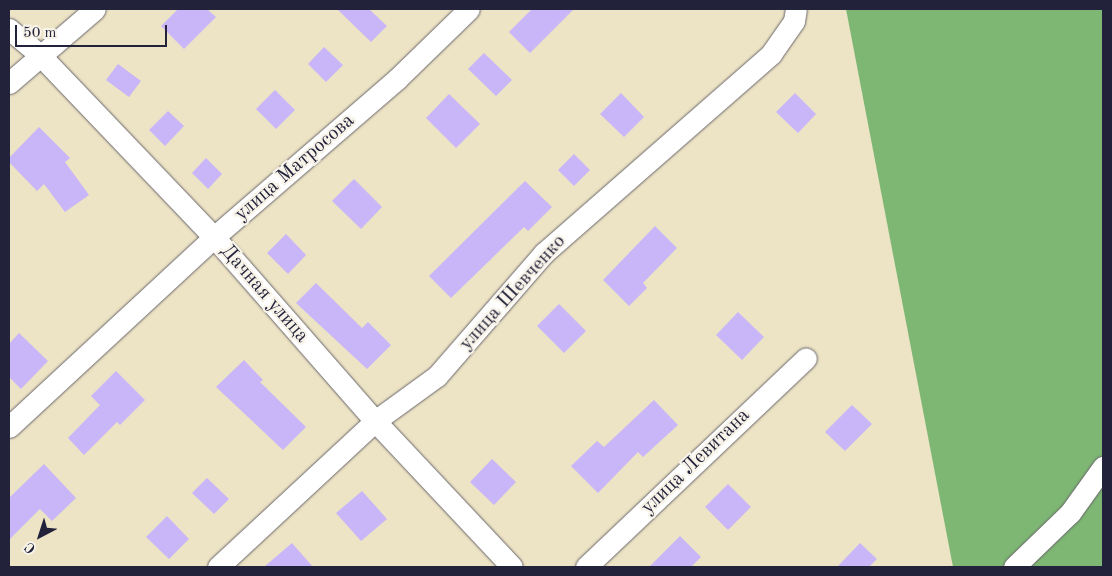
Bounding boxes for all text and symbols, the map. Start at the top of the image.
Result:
scale bar [18,15,170,47]
text: 50 m [23,26,57,41]
street label: улица Матросова [230,109,360,227]
street label: улица Шевченко [455,230,571,356]
street label: Дачная улица [215,240,313,348]
street label: улица Левитана [637,404,755,520]
north arrow [15,511,65,561]
text: С [22,539,38,556]

